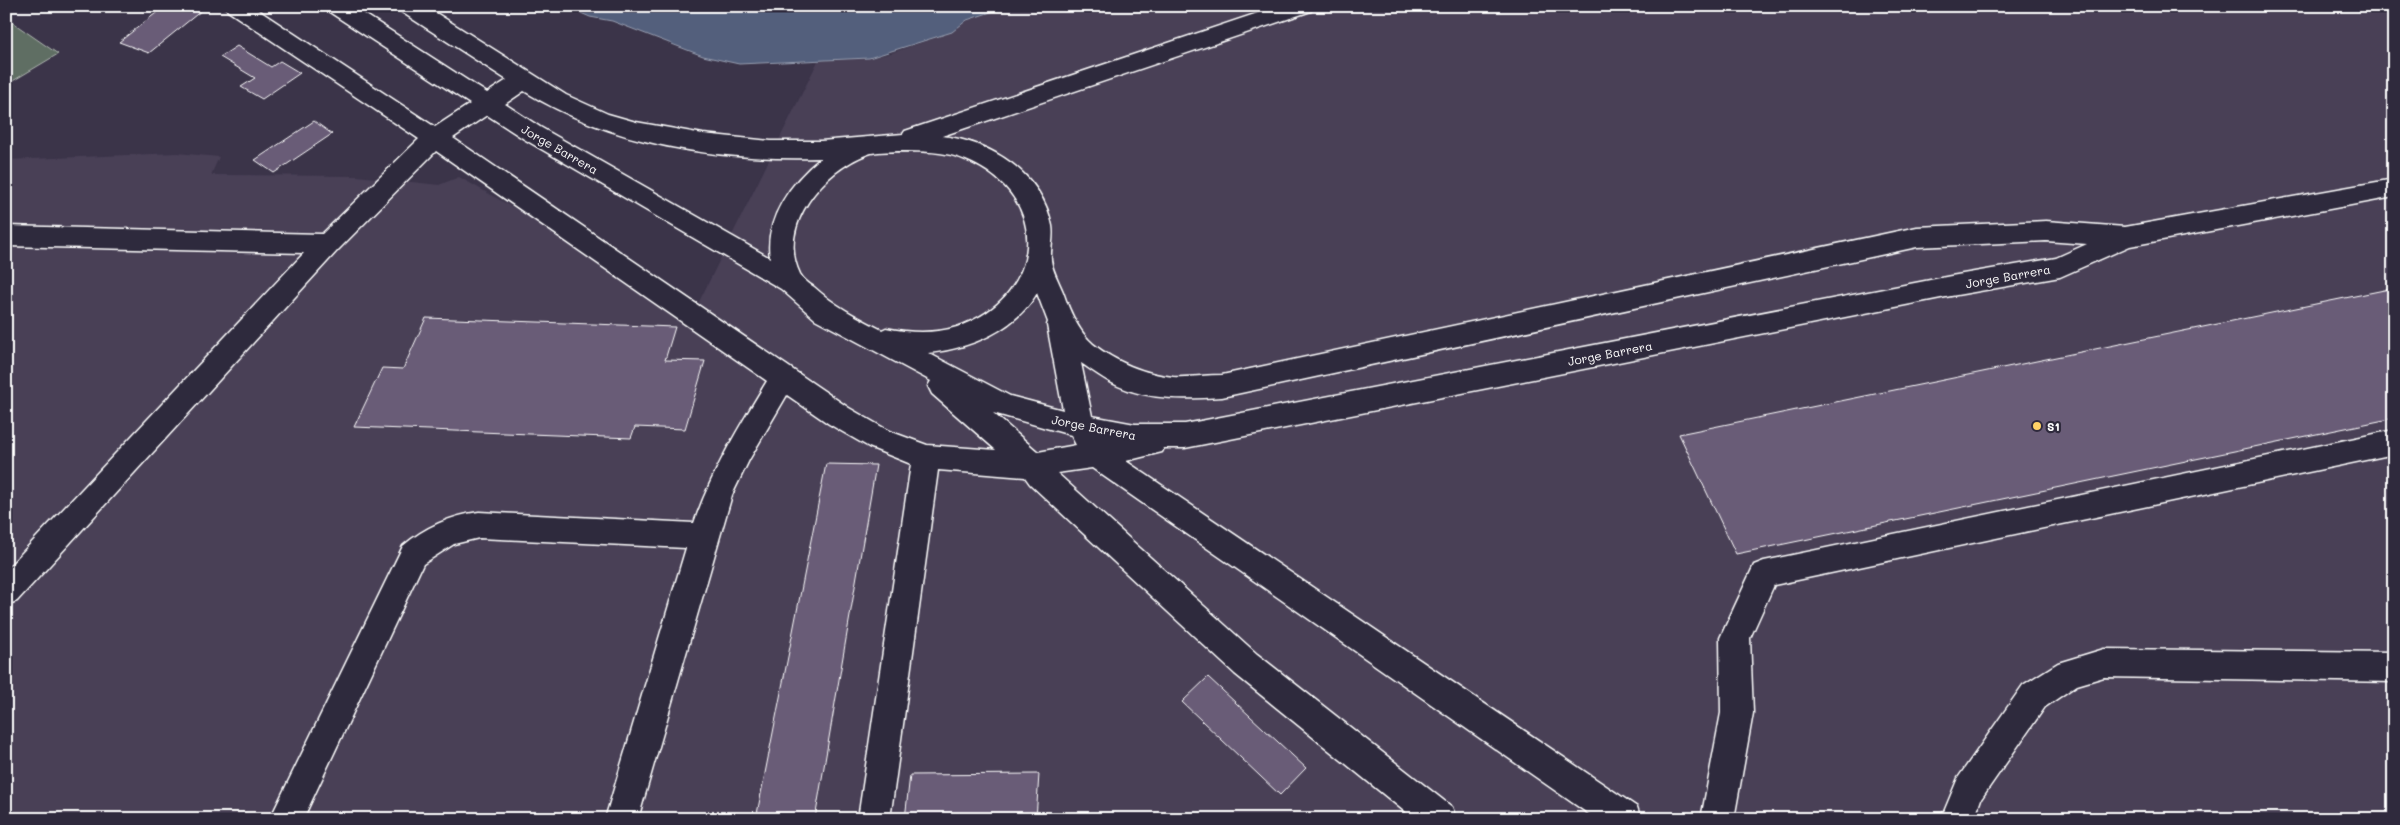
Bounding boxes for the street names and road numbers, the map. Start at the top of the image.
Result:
street label: Jorge Barrera [519,121,601,177]
street label: Jorge Barrera [1964,261,2052,291]
street label: Jorge Barrera [1566,337,1654,369]
street label: Jorge Barrera [1050,411,1138,443]

